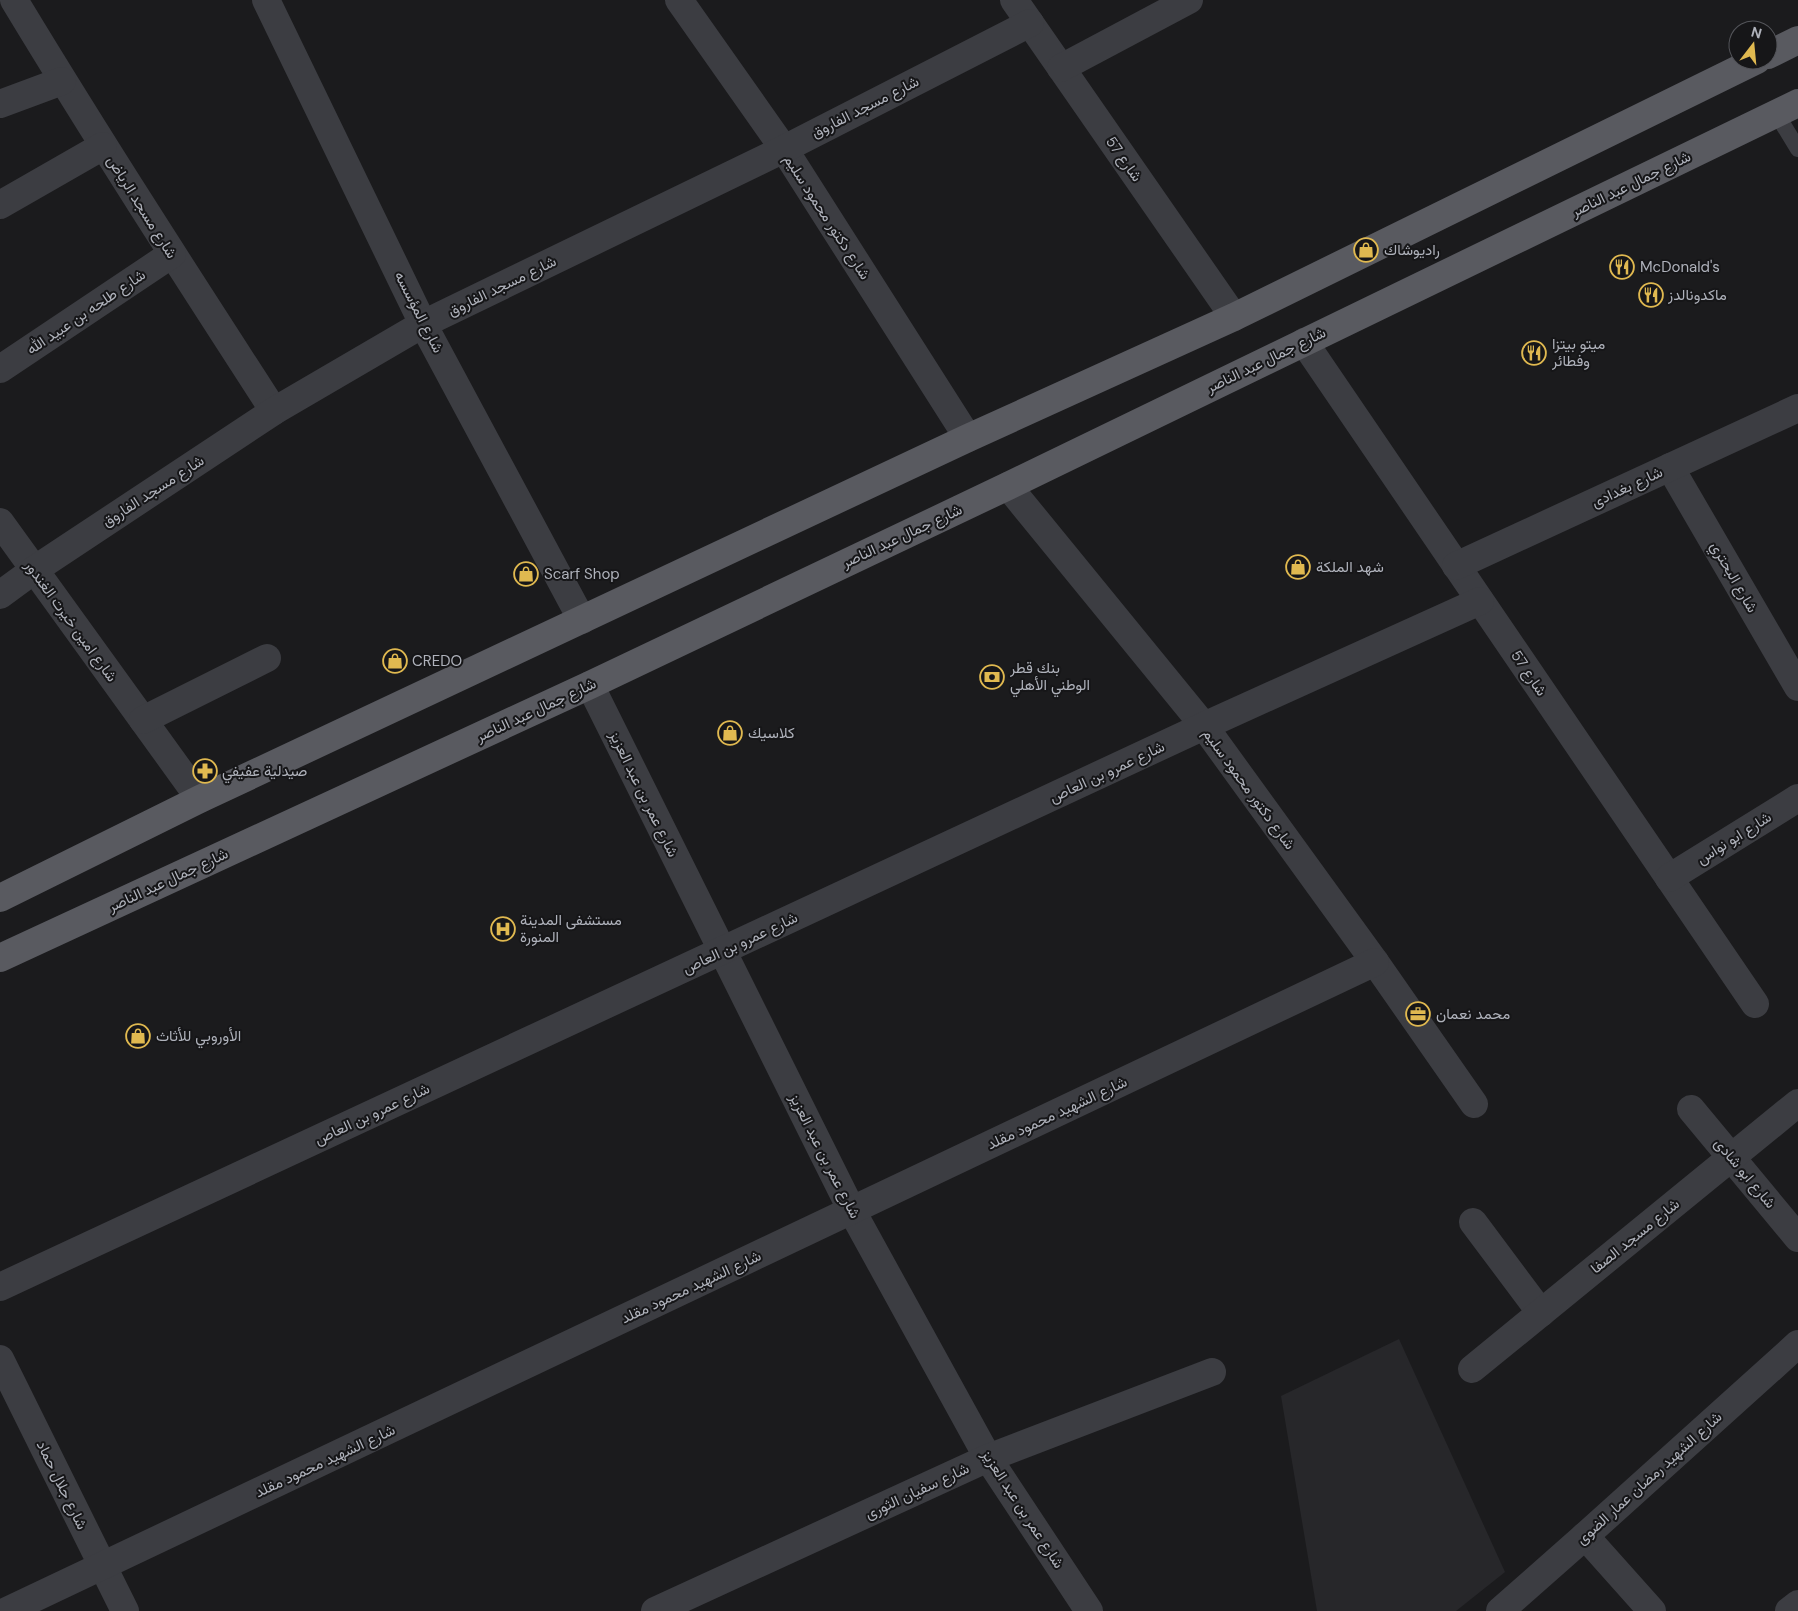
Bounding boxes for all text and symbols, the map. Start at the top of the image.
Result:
north arrow [1728,20,1778,70]
text: N [1749,22,1764,43]
street label: شارع مسجد الفاروق [808,71,923,144]
street label: شارع 57 [1100,132,1147,186]
street label: شارع جمال عبد الناصر [1567,146,1695,223]
street label: شارع دكتور محمود سليم [778,151,875,284]
street label: شارع مسجد الرياض [101,152,182,263]
shop icon: راديوشاك [1353,237,1379,263]
place label: راديوشاك [1384,240,1440,260]
street label: شارع مسجد الفاروق [445,251,560,322]
restaurant icon: McDonald's [1609,254,1635,280]
place label: McDonald's [1640,257,1720,277]
street label: شارع طلحه بن عبيد الله [23,265,150,360]
street label: شارع المؤسسه [389,268,448,357]
restaurant icon: ماكدونالدز [1638,282,1664,308]
place label: ماكدونالدز [1667,285,1727,305]
street label: شارع جمال عبد الناصر [1202,322,1330,399]
place label: ميتو بيتزا وفطائر [1551,334,1605,371]
restaurant icon: ميتو بيتزا وفطائر [1521,340,1547,366]
street label: شارع مسجد الفاروق [98,450,209,532]
street label: شارع بغدادى [1588,462,1666,513]
street label: شارع جمال عبد الناصر [838,499,966,574]
street label: شارع البحتري [1703,538,1763,618]
shop icon: شهد الملكة [1285,554,1311,580]
street label: شارع امين خيرت الغندور [19,556,122,686]
place label: شهد الملكة [1316,557,1384,577]
shop icon: Scarf Shop [513,561,539,587]
place label: Scarf Shop [544,564,620,584]
street label: شارع 57 [1506,646,1552,700]
shop icon: CREDO [382,648,408,674]
place label: CREDO [412,651,462,671]
place label: بنك قطر الوطني الأهلي [1009,658,1090,698]
bank icon: بنك قطر الوطني الأهلي [979,664,1005,690]
street label: شارع جمال عبد الناصر [472,673,600,748]
shop icon: كلاسيك [717,720,743,746]
place label: كلاسيك [748,723,795,743]
street label: شارع دكتور محمود سليم [1197,724,1300,854]
street label: شارع عمر بن عبد العزيز [603,727,683,861]
street label: شارع عمرو بن العاص [1046,736,1168,808]
pharmacy icon: صيدلية عفيفي [192,758,218,784]
place label: صيدلية عفيفي [222,761,307,784]
street label: شارع ابو نواس [1693,807,1776,870]
street label: شارع جمال عبد الناصر [104,843,232,918]
street label: شارع عمرو بن العاص [679,907,801,979]
place label: مستشفى المدينة المنورة [520,910,622,947]
hospital icon: مستشفى المدينة المنورة [490,916,516,942]
office icon: محمد نعمان [1405,1001,1431,1027]
place label: محمد نعمان [1436,1004,1510,1024]
shop icon: الأوروبي للأثاث [125,1023,151,1049]
place label: الأوروبي للأثاث [156,1026,241,1049]
street label: شارع الشهيد محمود مقلد [984,1072,1131,1155]
street label: شارع عمرو بن العاص [311,1078,433,1150]
street label: شارع عمر بن عبد العزيز [783,1089,865,1223]
street label: شارع ابو شادى [1709,1134,1780,1213]
street label: شارع مسجد الصفا [1586,1194,1684,1279]
street label: شارع الشهيد محمود مقلد [618,1246,765,1329]
street label: شارع الشهيد رمضان عمار الضوى [1572,1407,1727,1550]
street label: شارع الشهيد محمود مقلد [252,1420,399,1503]
street label: شارع جلال حماد [31,1437,92,1533]
street label: شارع عمر بن عبد العزيز [976,1445,1069,1573]
street label: شارع سفيان الثورى [862,1458,973,1525]

